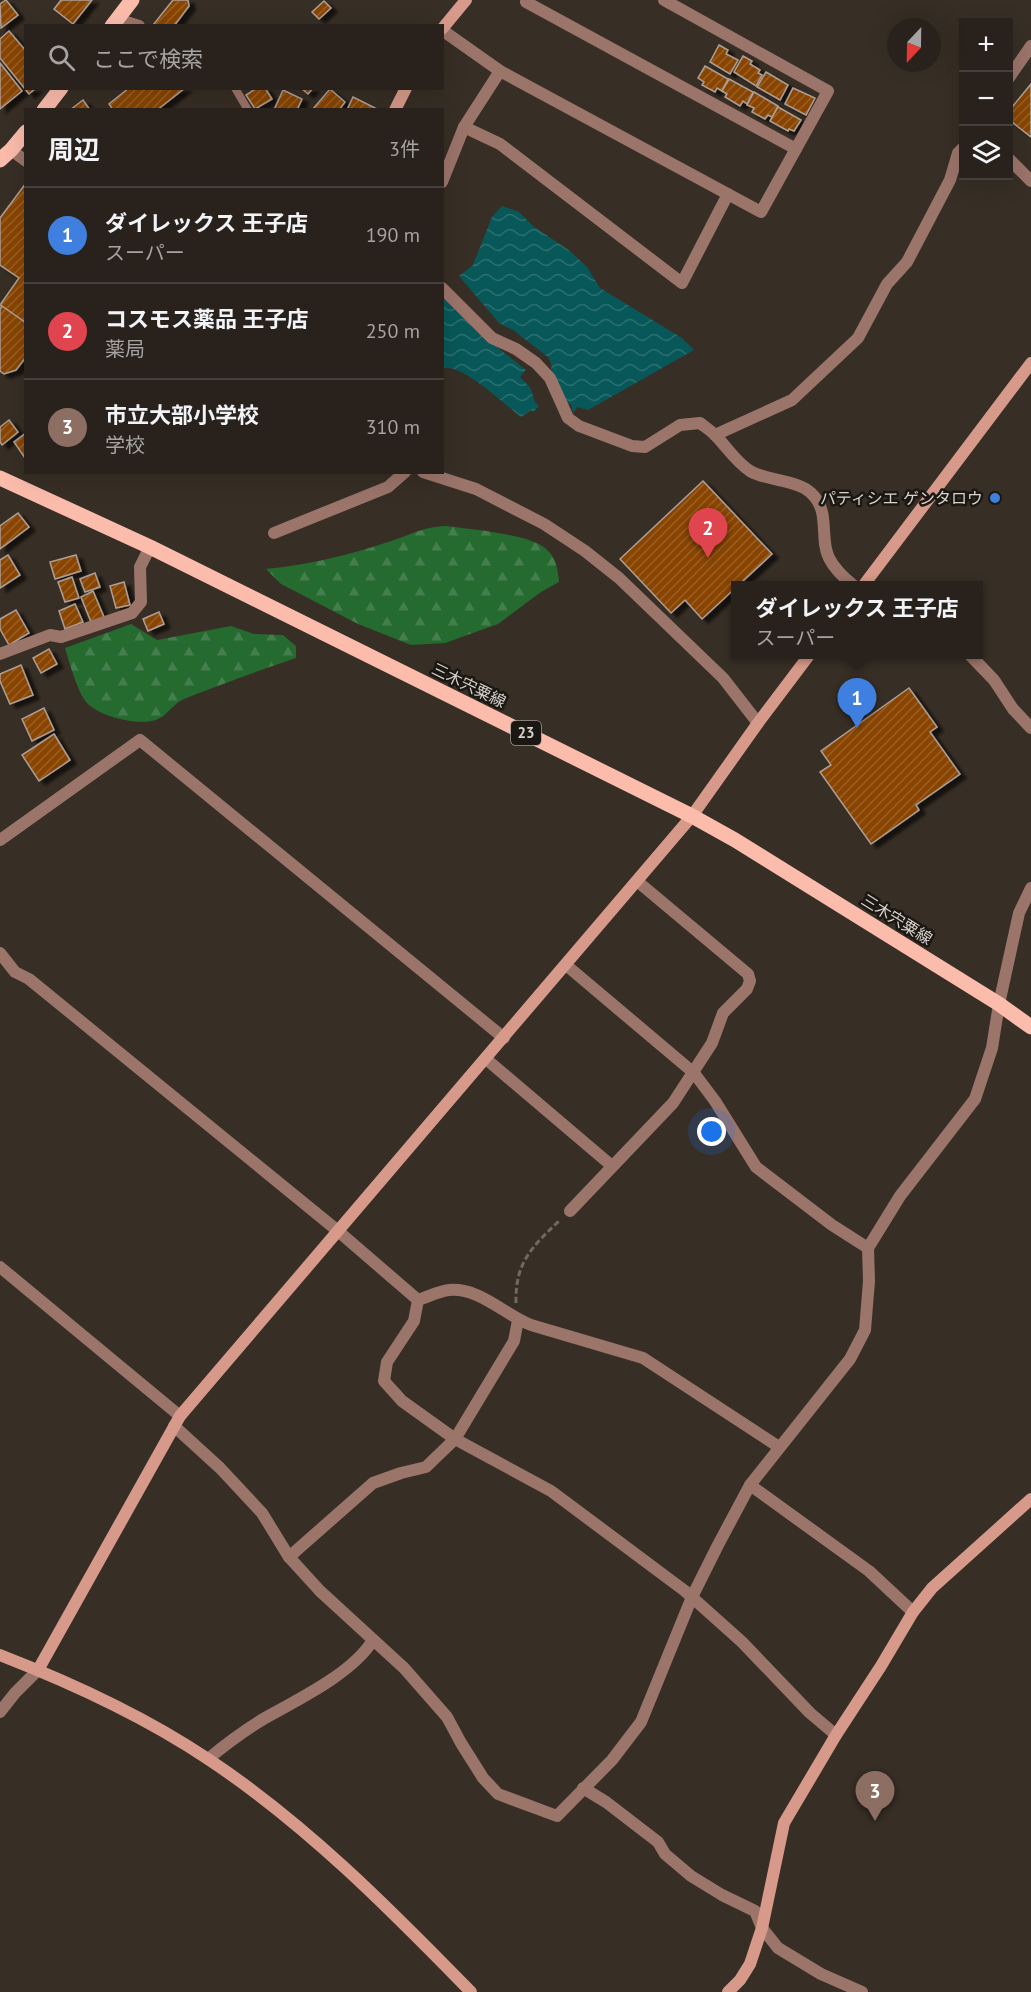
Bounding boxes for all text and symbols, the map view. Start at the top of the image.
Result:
north arrow [887,18,941,72]
map controls [959,18,1013,180]
button: + [959,18,1013,72]
search box [24,24,444,90]
icon: search [45,41,78,74]
text: ここで検索 [93,45,203,73]
button: − [959,72,1013,126]
button: layers [959,126,1013,180]
text: 周辺 [48,133,100,166]
text: 3件 [389,136,420,162]
text: ダイレックス 王子店 [105,209,308,237]
text: 1 [62,222,73,248]
text: 190 m [366,222,420,248]
text: スーパー [105,240,185,266]
text: コスモス薬品 王子店 [105,305,309,333]
text: 2 [62,318,73,344]
text: 250 m [366,318,420,344]
text: 薬局 [105,336,145,362]
text: 市立大部小学校 [105,401,259,429]
text: 3 [62,414,73,440]
text: 310 m [366,414,420,440]
text: 学校 [105,432,145,458]
place label: パティシエ ゲンタロウ [820,488,983,508]
marker: パティシエ ゲンタロウ [988,491,1002,505]
pin: 2 [688,508,728,558]
popup [731,581,983,659]
text: ダイレックス 王子店 [756,594,958,622]
text: スーパー [756,625,835,651]
street label: 三木宍粟線 [429,658,509,712]
pin: 1 [838,678,876,728]
road number: 23 [511,721,541,745]
street label: 三木宍粟線 [858,889,936,949]
your location [697,1117,726,1146]
pin: 3 [856,1772,894,1821]

